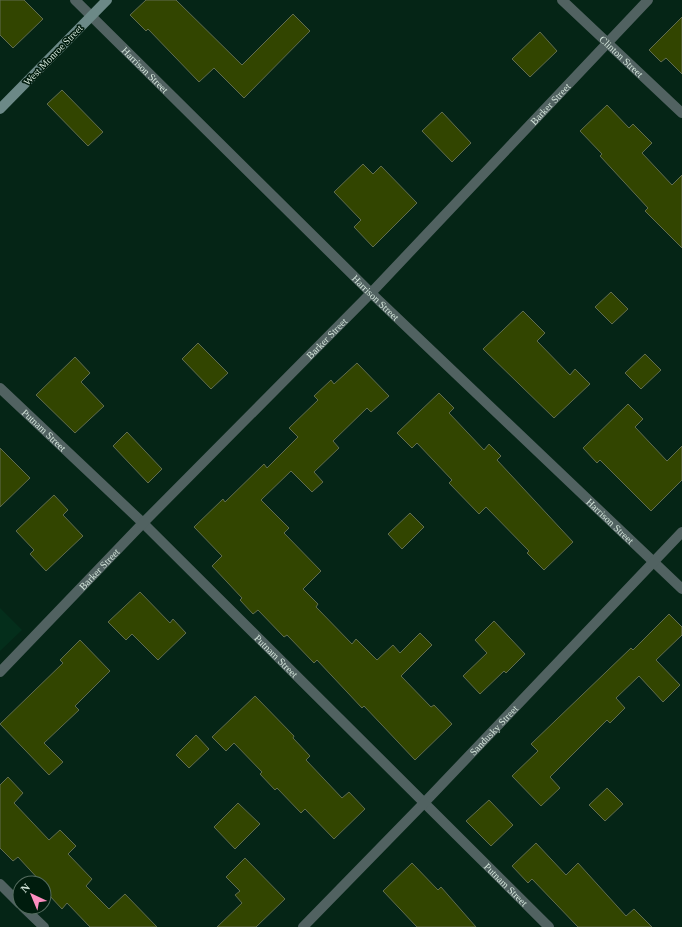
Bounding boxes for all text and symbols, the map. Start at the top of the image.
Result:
street label: West Monroe Street [21,22,85,87]
street label: Clinton Street [598,33,646,80]
street label: Harrison Street [120,44,171,95]
street label: Barker Street [528,80,572,127]
street label: Harrison Street [350,272,402,323]
street label: Barker Street [304,315,349,361]
street label: Putnam Street [20,406,69,453]
street label: Harrison Street [585,496,636,546]
street label: Barker Street [77,546,122,592]
street label: Putnam Street [253,632,301,680]
street label: Sandusky Street [467,703,520,757]
street label: Putnam Street [482,861,530,908]
north arrow [12,875,52,915]
text: N [18,881,32,895]

